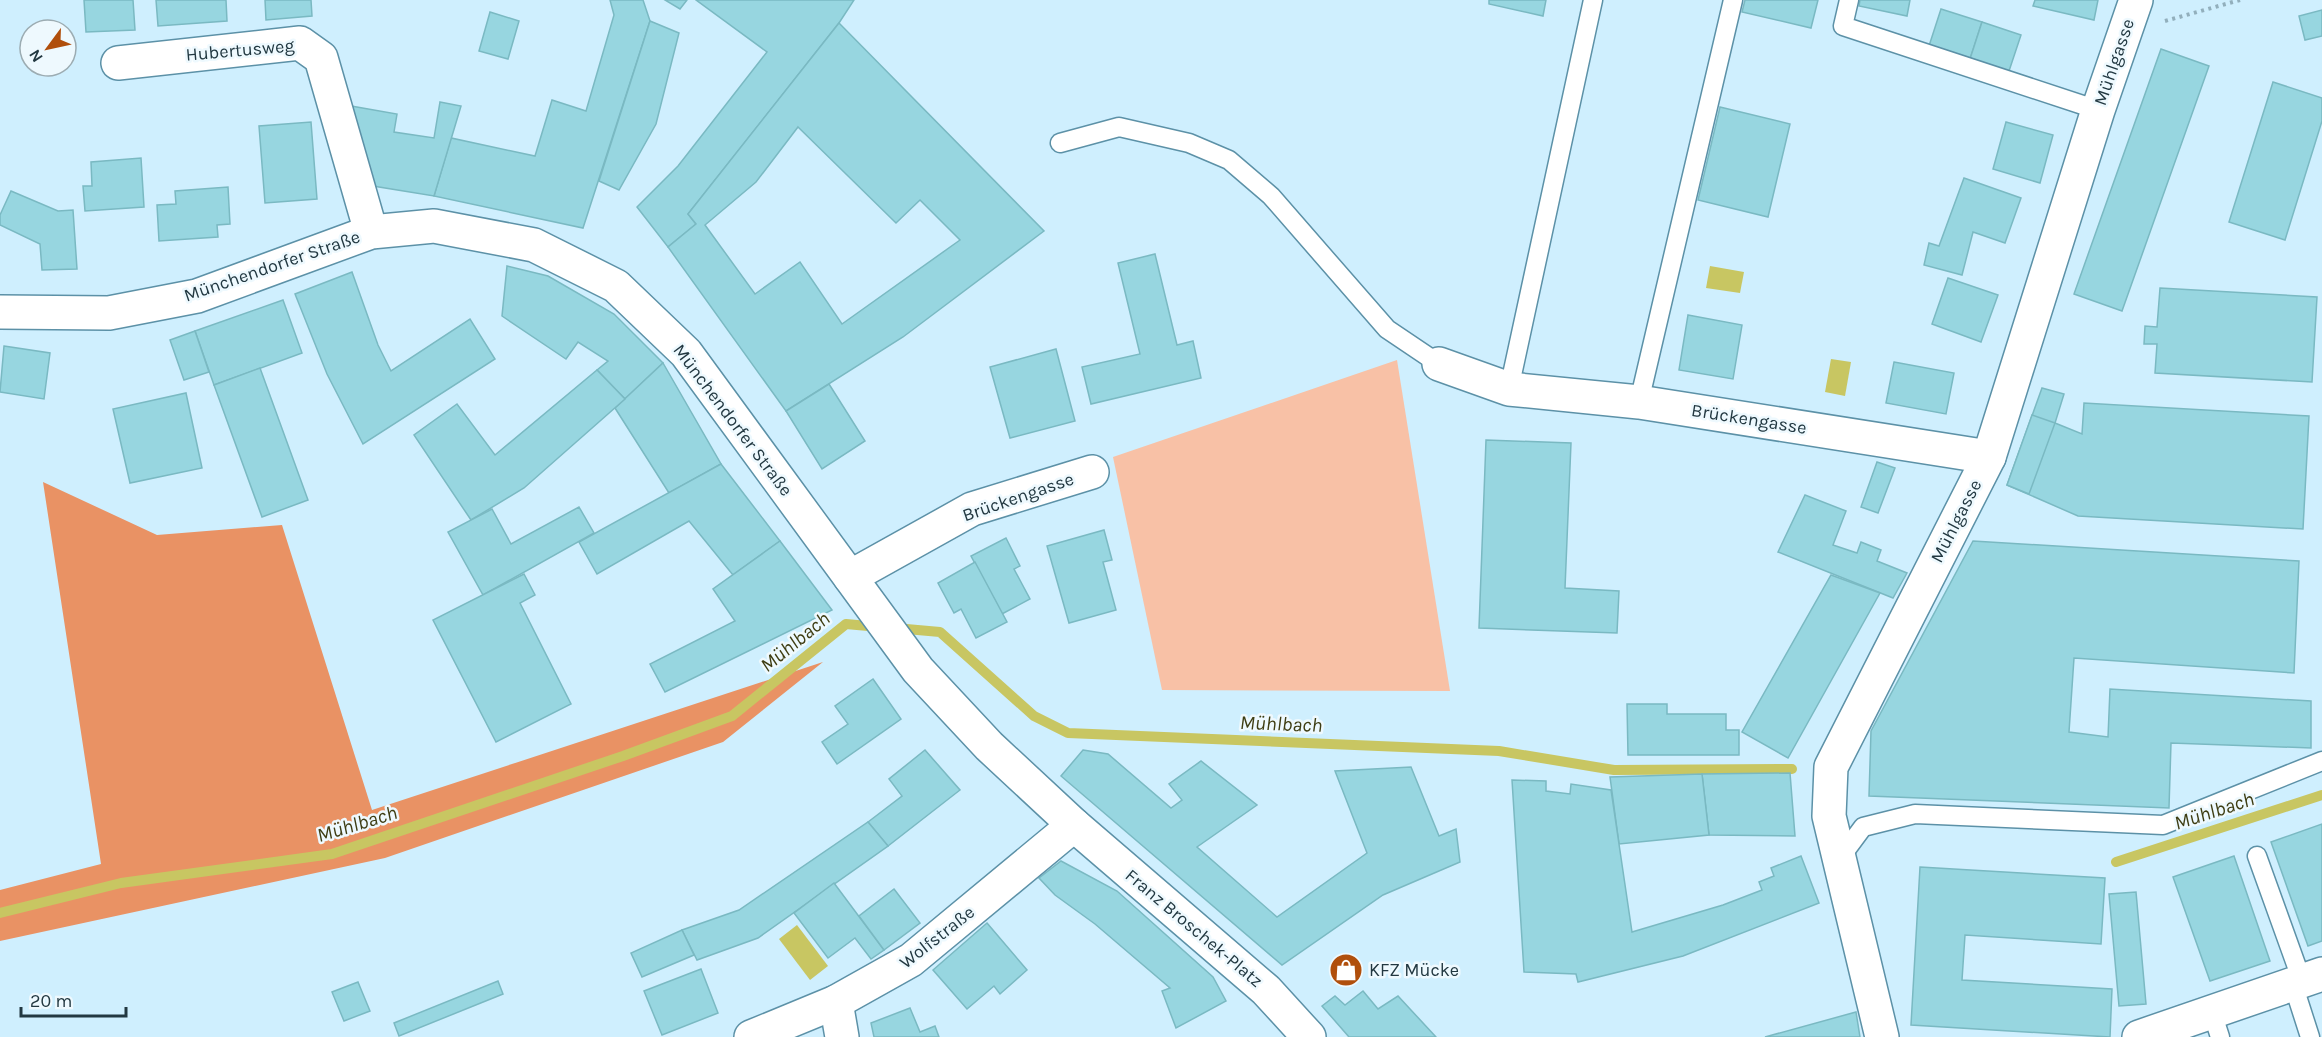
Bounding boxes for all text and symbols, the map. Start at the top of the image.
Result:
street label: Mühlgasse [2089,16,2139,108]
north arrow [18,18,78,78]
street label: Hubertusweg [185,34,295,66]
text: N [25,46,47,66]
street label: Münchendorfer Straße [181,226,363,306]
street label: Münchendorfer Straße [669,340,797,500]
street label: Brückengasse [1690,399,1808,439]
street label: Brückengasse [959,468,1077,526]
street label: Mühlgasse [1926,476,1986,566]
water label: Mühlbach [756,607,834,677]
water label: Mühlbach [1239,711,1323,737]
water label: Mühlbach [2171,787,2257,835]
water label: Mühlbach [314,801,400,847]
street label: Franz Broschek-Platz [1121,864,1267,992]
street label: Wolfstraße [895,901,979,973]
shop icon: KFZ Mücke [1328,952,1364,988]
place label: KFZ Mücke [1369,959,1459,981]
scale bar [21,980,126,1018]
text: 20 m [30,990,72,1012]

